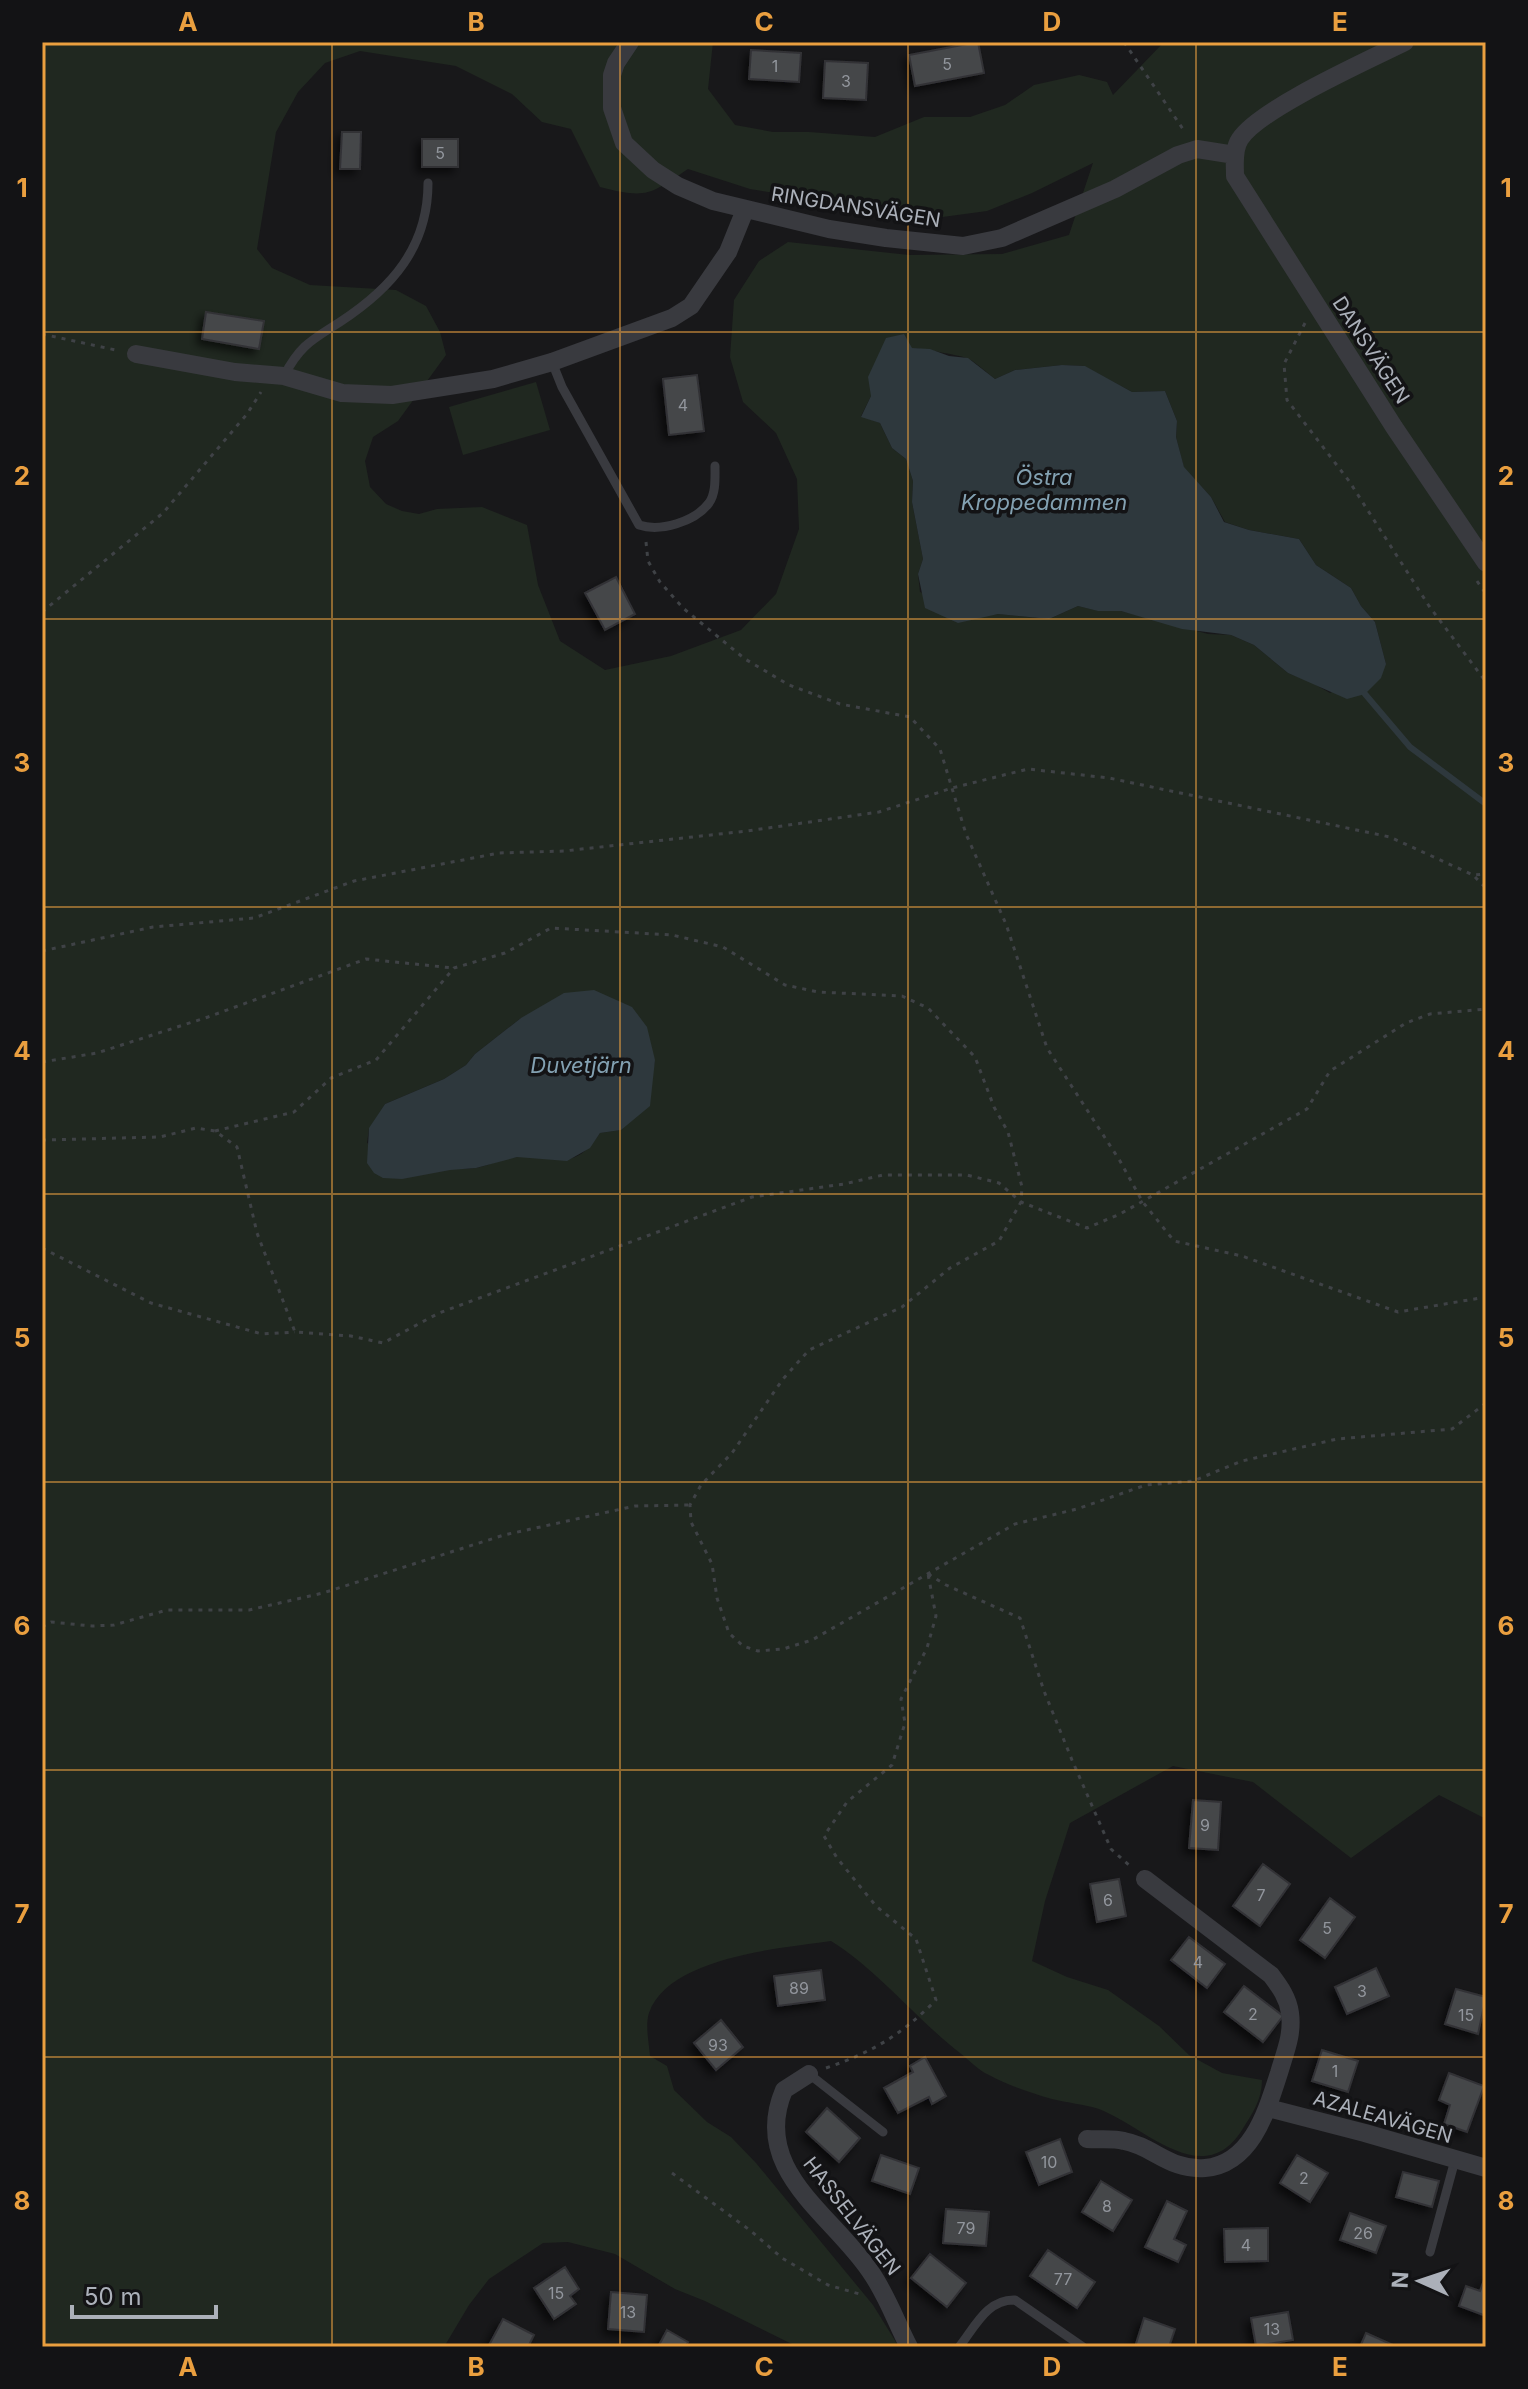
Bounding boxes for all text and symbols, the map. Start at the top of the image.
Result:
text: A [178,6,198,37]
text: B [467,6,485,37]
text: C [754,6,774,37]
text: D [1043,6,1061,37]
text: E [1332,6,1348,37]
house number: 5 [942,54,952,74]
house number: 1 [772,56,778,76]
house number: 3 [841,71,851,91]
house number: 5 [435,143,445,163]
text: 1 [16,172,28,203]
text: 1 [1500,172,1512,203]
street label: RINGDANSVÄGEN [770,182,942,232]
street label: DANSVÄGEN [1327,292,1415,408]
house number: 4 [678,395,688,415]
text: 2 [14,460,30,491]
text: 2 [1498,460,1514,491]
water label: Östra Kroppedammen [961,464,1127,515]
text: 3 [14,747,30,778]
text: 3 [1498,747,1514,778]
text: 4 [13,1035,31,1066]
text: 4 [1497,1035,1515,1066]
water label: Duvetjärn [530,1052,632,1078]
text: 5 [14,1322,30,1353]
text: 5 [1498,1322,1514,1353]
text: 6 [14,1610,30,1641]
text: 6 [1498,1610,1514,1641]
house number: 9 [1200,1815,1210,1835]
house number: 7 [1256,1885,1266,1905]
house number: 6 [1103,1890,1113,1910]
text: 7 [14,1898,30,1929]
text: 7 [1498,1898,1514,1929]
house number: 5 [1322,1918,1332,1938]
house number: 4 [1193,1952,1203,1972]
house number: 89 [789,1978,809,1998]
house number: 3 [1357,1981,1367,2001]
house number: 2 [1248,2004,1258,2024]
house number: 15 [1458,2005,1474,2025]
house number: 93 [708,2035,728,2055]
house number: 1 [1332,2061,1338,2081]
street label: AZALEAVÄGEN [1311,2086,1455,2148]
street label: HASSELVÄGEN [798,2152,906,2280]
house number: 10 [1041,2152,1057,2172]
house number: 2 [1299,2168,1309,2188]
text: 8 [14,2185,30,2216]
text: 8 [1498,2185,1514,2216]
house number: 8 [1102,2196,1112,2216]
house number: 79 [957,2218,975,2238]
house number: 26 [1353,2223,1373,2243]
house number: 4 [1241,2235,1251,2255]
north arrow [1380,2241,1460,2321]
scale bar [72,2269,216,2319]
house number: 77 [1054,2269,1072,2289]
text: N [1387,2271,1413,2289]
text: 50 m [84,2282,142,2311]
house number: 15 [548,2283,564,2303]
house number: 13 [620,2302,636,2322]
house number: 13 [1264,2319,1280,2339]
text: A [178,2351,198,2382]
text: B [467,2351,485,2382]
text: C [754,2351,774,2382]
text: D [1043,2351,1061,2382]
text: E [1332,2351,1348,2382]

